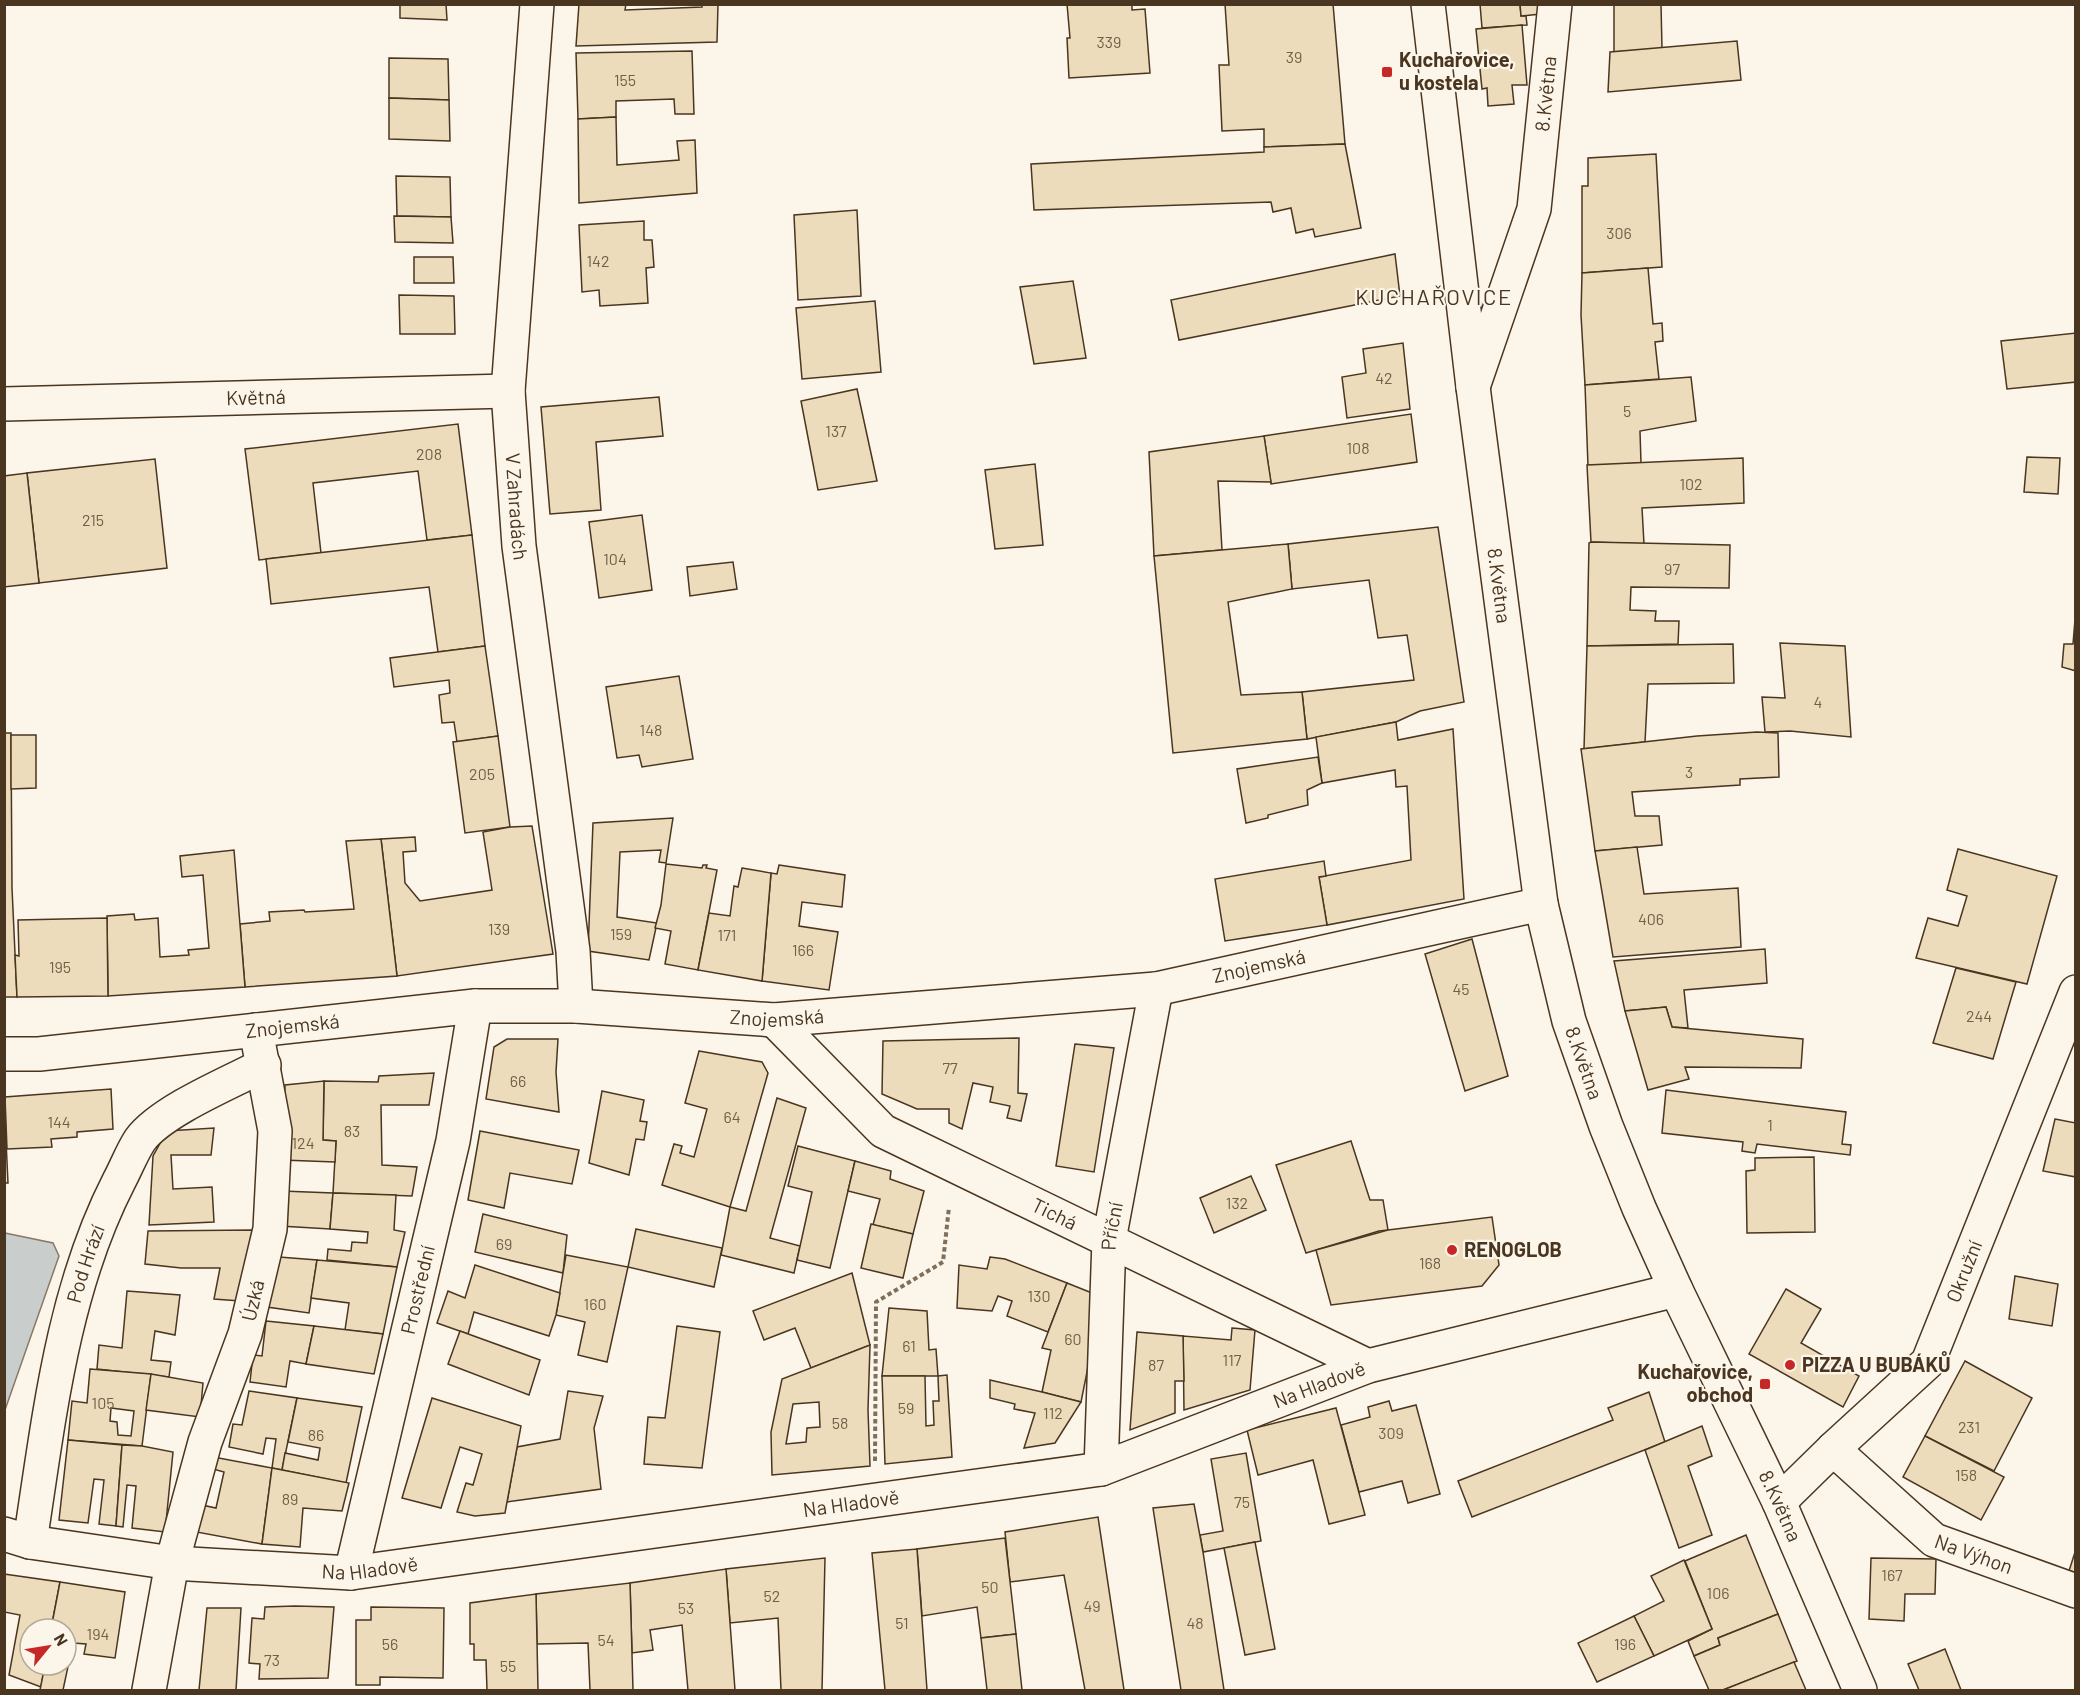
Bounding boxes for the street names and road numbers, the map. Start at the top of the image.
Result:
street label: 8.Května [1529,55,1561,133]
street label: Květná [226,384,286,409]
street label: V Zahradách [501,452,534,562]
street label: 8.Května [1483,546,1517,625]
street label: Znojemská [1210,943,1308,987]
street label: Znojemská [729,1003,825,1031]
street label: Znojemská [244,1008,341,1042]
street label: 8.Května [1561,1023,1609,1102]
street label: Tichá [1028,1192,1081,1234]
street label: Příční [1096,1200,1127,1251]
street label: Pod Hrází [61,1221,109,1305]
street label: Okružní [1940,1237,1986,1305]
street label: Prostřední [395,1243,439,1336]
street label: Úzká [235,1277,269,1324]
street label: Na Hladově [1269,1355,1368,1413]
street label: 8.Května [1754,1466,1808,1545]
street label: Na Hladově [801,1484,901,1521]
street label: Na Výhon [1932,1528,2016,1578]
street label: Na Hladově [321,1551,419,1584]

